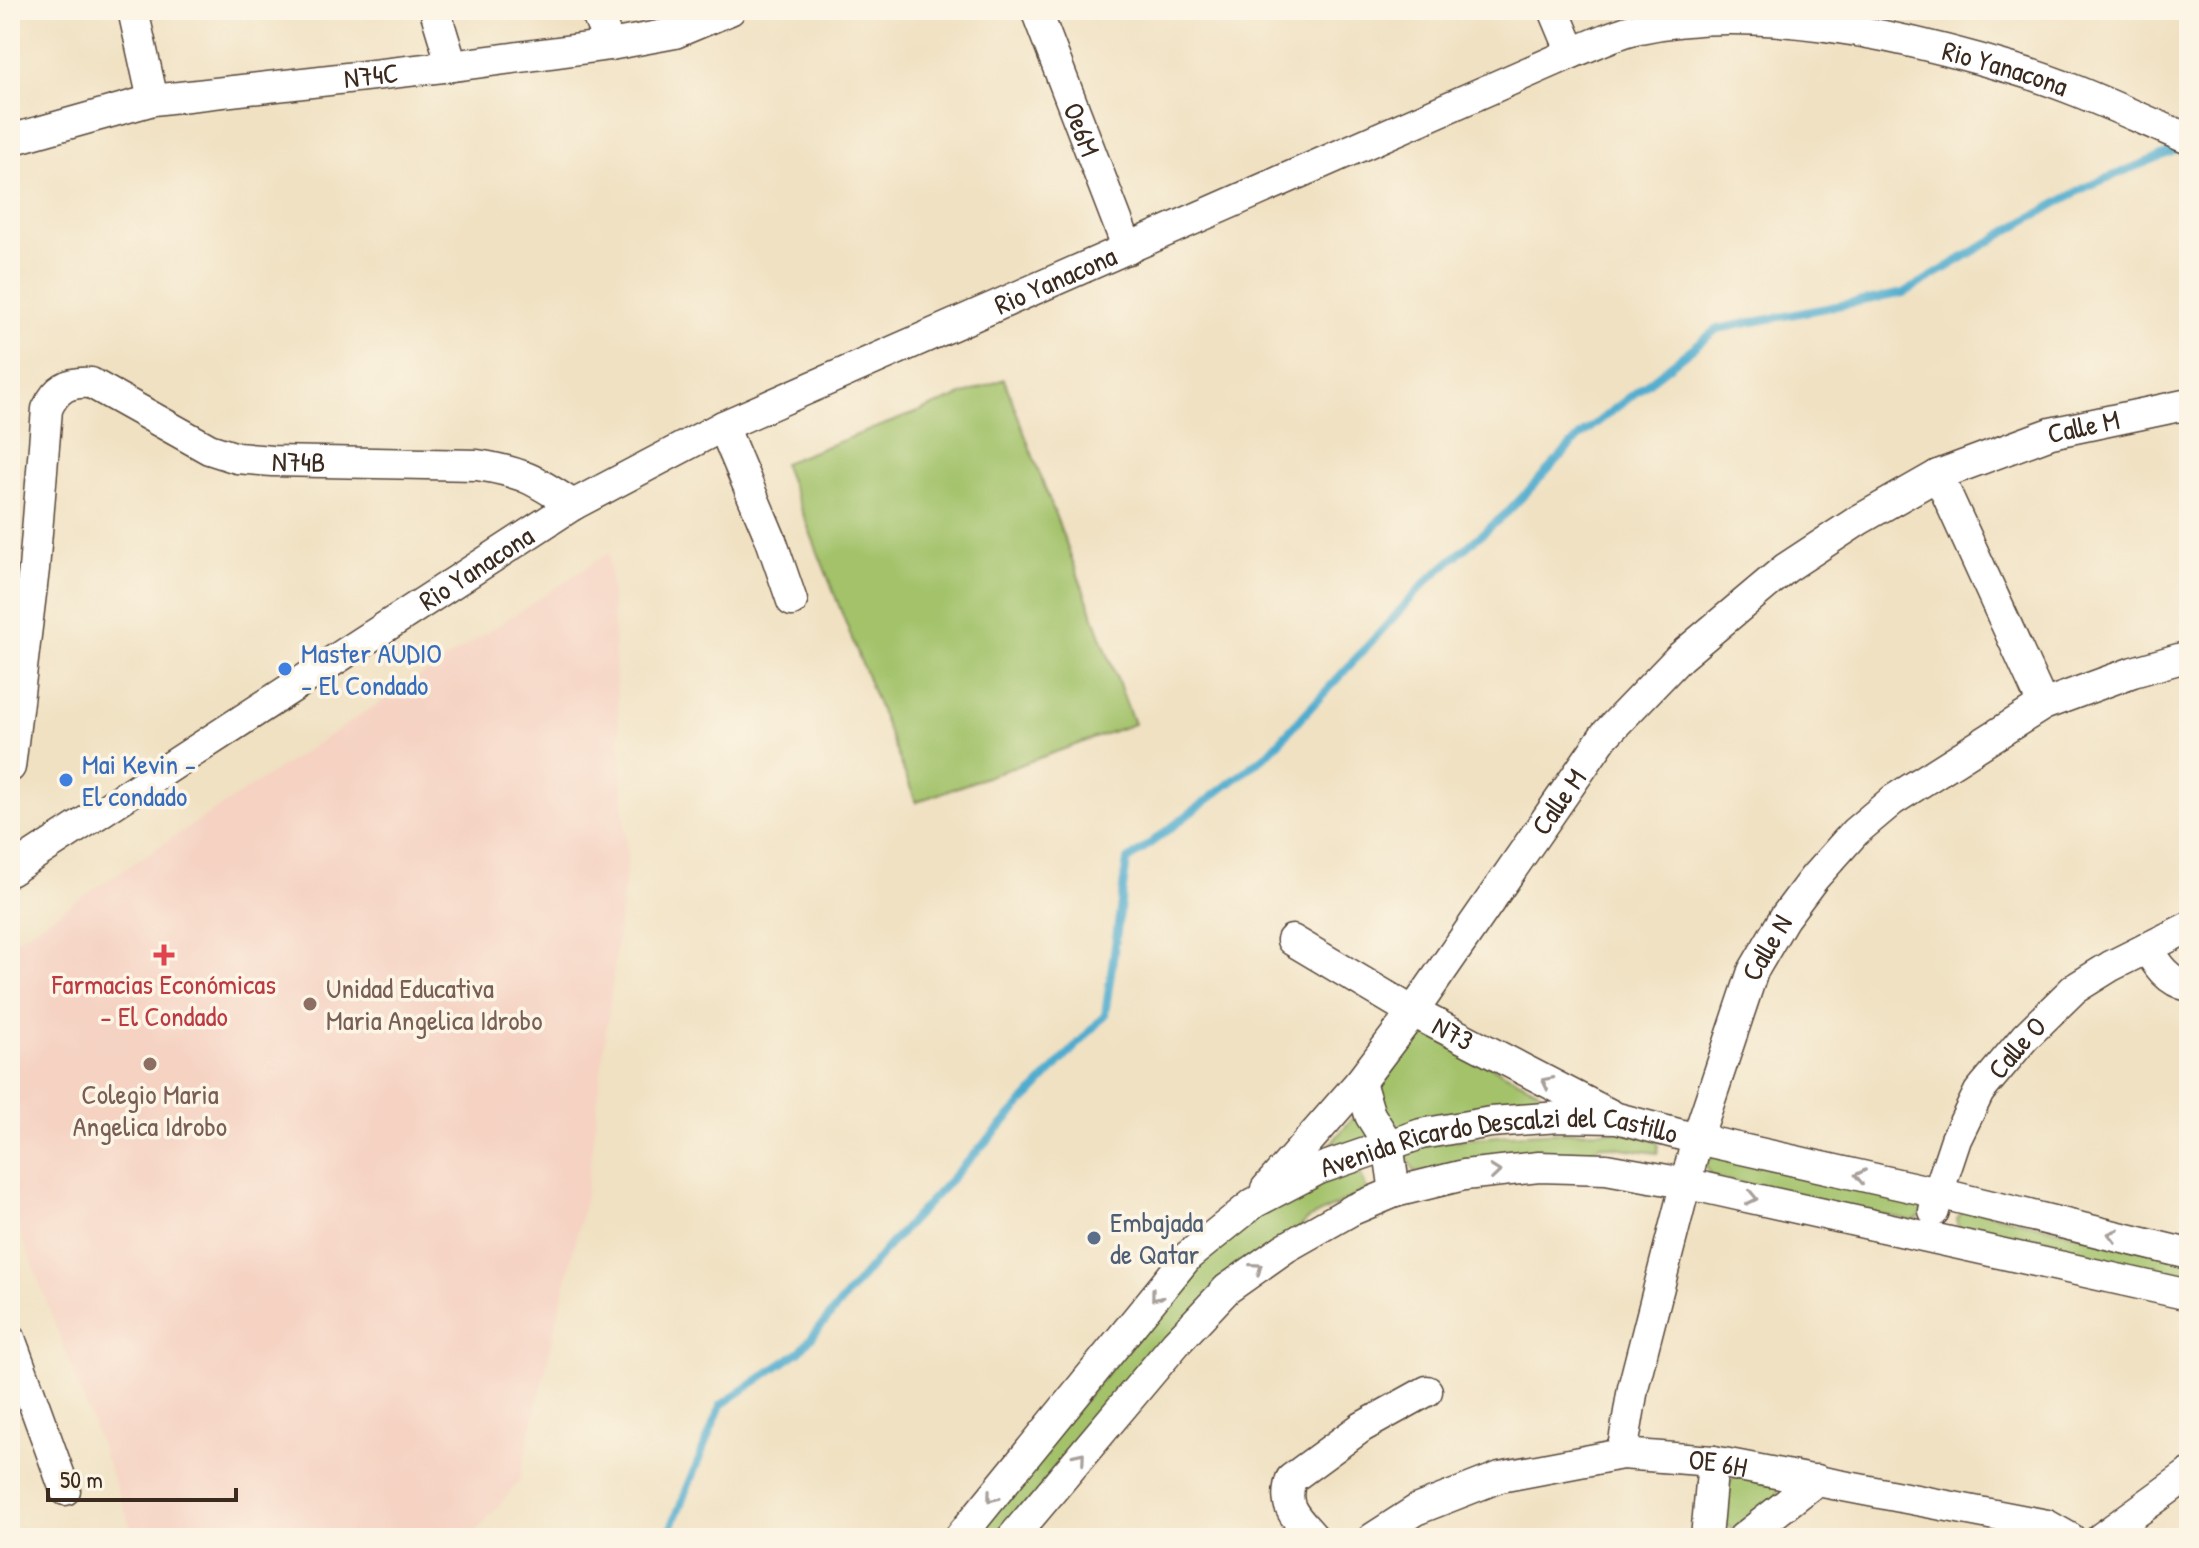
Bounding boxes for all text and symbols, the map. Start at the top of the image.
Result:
street label: Rio Yanacona [1938,31,2074,105]
street label: N74C [342,53,400,97]
street label: Oe6M [1054,97,1110,162]
street label: Rio Yanacona [988,237,1122,323]
street label: Calle M [2044,400,2123,452]
street label: N74B [272,442,326,481]
street label: Rio Yanacona [411,517,541,619]
place label: Master AUDIO - El Condado [301,634,442,704]
marker: Master AUDIO - El Condado [276,660,294,678]
place label: Mai Kevin - El condado [82,745,196,815]
street label: Calle M [1522,761,1595,842]
marker: Mai Kevin - El condado [57,771,75,789]
street label: Calle N [1732,908,1801,985]
marker: Farmacias Económicas - El Condado [155,946,173,964]
place label: Farmacias Económicas - El Condado [51,965,276,1035]
place label: Unidad Educativa Maria Angelica Idrobo [326,969,542,1039]
marker: Unidad Educativa Maria Angelica Idrobo [301,995,319,1013]
street label: N73 [1426,1006,1480,1059]
street label: Calle O [1979,1008,2054,1087]
marker: Colegio Maria Angelica Idrobo [141,1055,159,1073]
place label: Colegio Maria Angelica Idrobo [73,1075,227,1145]
one-way arrow [1541,1076,1556,1092]
street label: Avenida Ricardo Descalzi del Castillo [1315,1098,1682,1186]
one-way arrow [1489,1164,1502,1181]
one-way arrow [1854,1168,1867,1185]
one-way arrow [1745,1189,1758,1206]
place label: Embajada de Qatar [1110,1203,1203,1273]
one-way arrow [2107,1227,2121,1244]
marker: Embajada de Qatar [1085,1229,1103,1247]
one-way arrow [1249,1263,1263,1277]
one-way arrow [1151,1286,1166,1301]
street label: OE 6H [1687,1440,1750,1486]
one-way arrow [1070,1451,1085,1466]
scale bar [48,1452,236,1502]
text: 50 m [60,1463,103,1495]
one-way arrow [987,1488,1002,1502]

